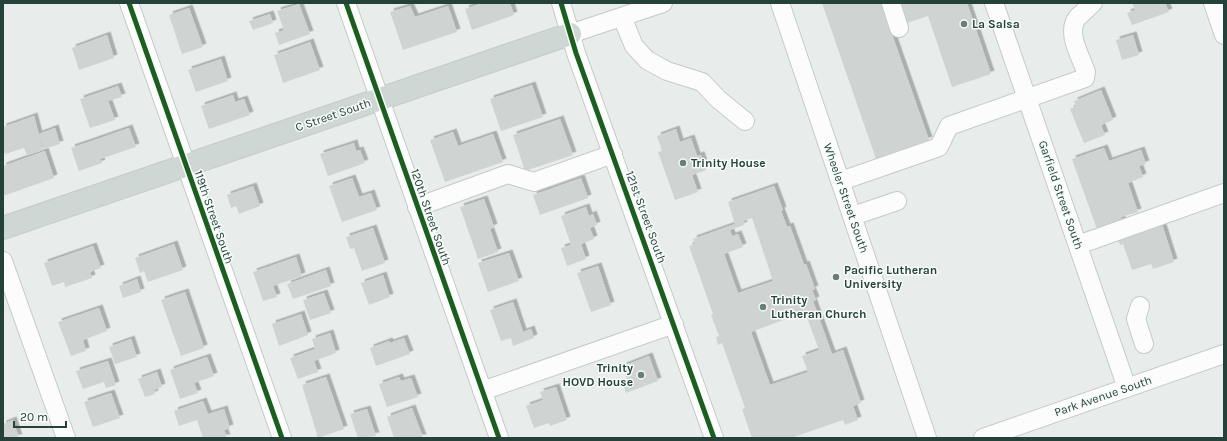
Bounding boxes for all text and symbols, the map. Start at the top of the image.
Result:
place label: La Salsa [972,17,1020,31]
marker: La Salsa [959,19,969,29]
street label: C Street South [293,96,373,134]
street label: Garfield Street South [1036,139,1086,251]
street label: Wheeler Street South [821,141,871,255]
place label: Trinity House [691,156,766,170]
marker: Trinity House [678,158,688,168]
street label: 120th Street South [408,167,454,267]
street label: 119th Street South [191,168,237,266]
street label: 121st Street South [623,169,669,265]
place label: Pacific Lutheran University [844,263,937,291]
marker: Pacific Lutheran University [831,272,841,282]
place label: Trinity Lutheran Church [771,293,866,321]
marker: Trinity Lutheran Church [758,302,768,312]
place label: Trinity HOVD House [563,361,633,389]
marker: Trinity HOVD House [636,370,646,380]
street label: Park Avenue South [1052,373,1154,419]
scale bar [14,403,66,429]
text: 20 m [20,410,48,424]

